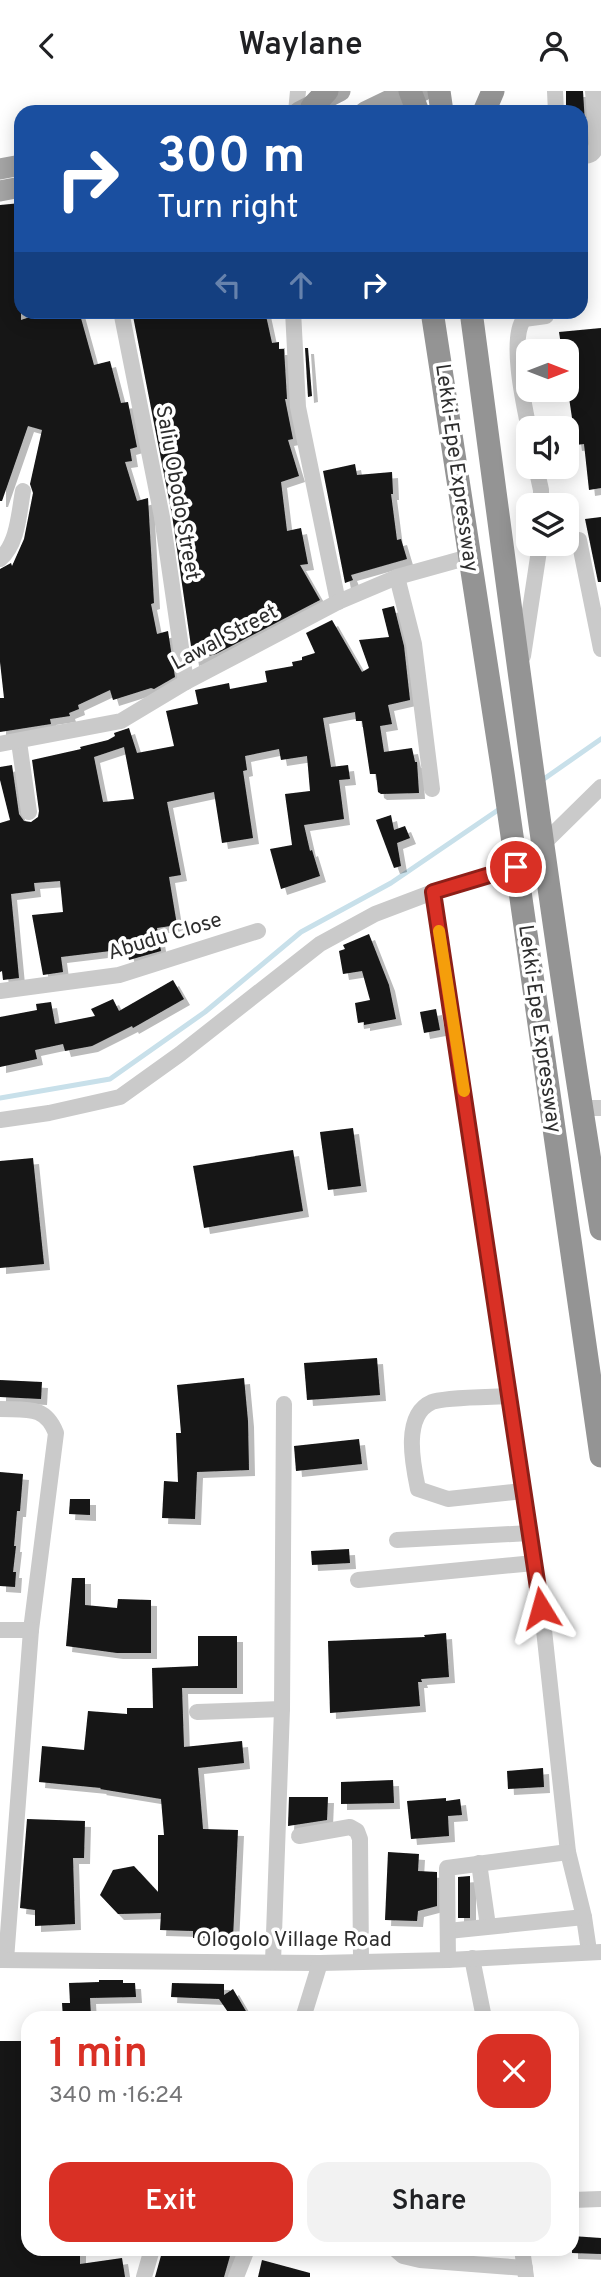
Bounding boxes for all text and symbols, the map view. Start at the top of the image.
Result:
text: Waylane [238,26,363,66]
icon: back [28,27,66,65]
icon: person [535,27,573,65]
text: 300 m [157,128,305,190]
icon: right [42,133,133,224]
text: Turn right [157,189,299,229]
icon: left [209,266,247,304]
icon: ahead [282,266,320,304]
icon: right [355,266,393,304]
north arrow [516,339,579,403]
map controls [516,339,579,556]
street label: Lekki-Epe Expressway [428,362,484,574]
street label: Saliu Obodo Street [148,403,206,583]
button: sound [516,416,579,479]
button: layers [516,493,579,556]
street label: Lawal Street [167,599,283,677]
pin [486,837,546,897]
icon: arrive [497,848,535,886]
street label: Abudu Close [105,907,225,967]
street label: Lekki-Epe Expressway [511,923,567,1135]
position arrow [504,1571,578,1645]
street label: Ologolo Village Road [196,1927,392,1954]
text: 1 min [49,2029,148,2082]
button: close [477,2034,551,2108]
text: 340 m · 16:24 [49,2082,183,2111]
button: Exit [49,2162,293,2242]
button: Share [307,2162,551,2242]

